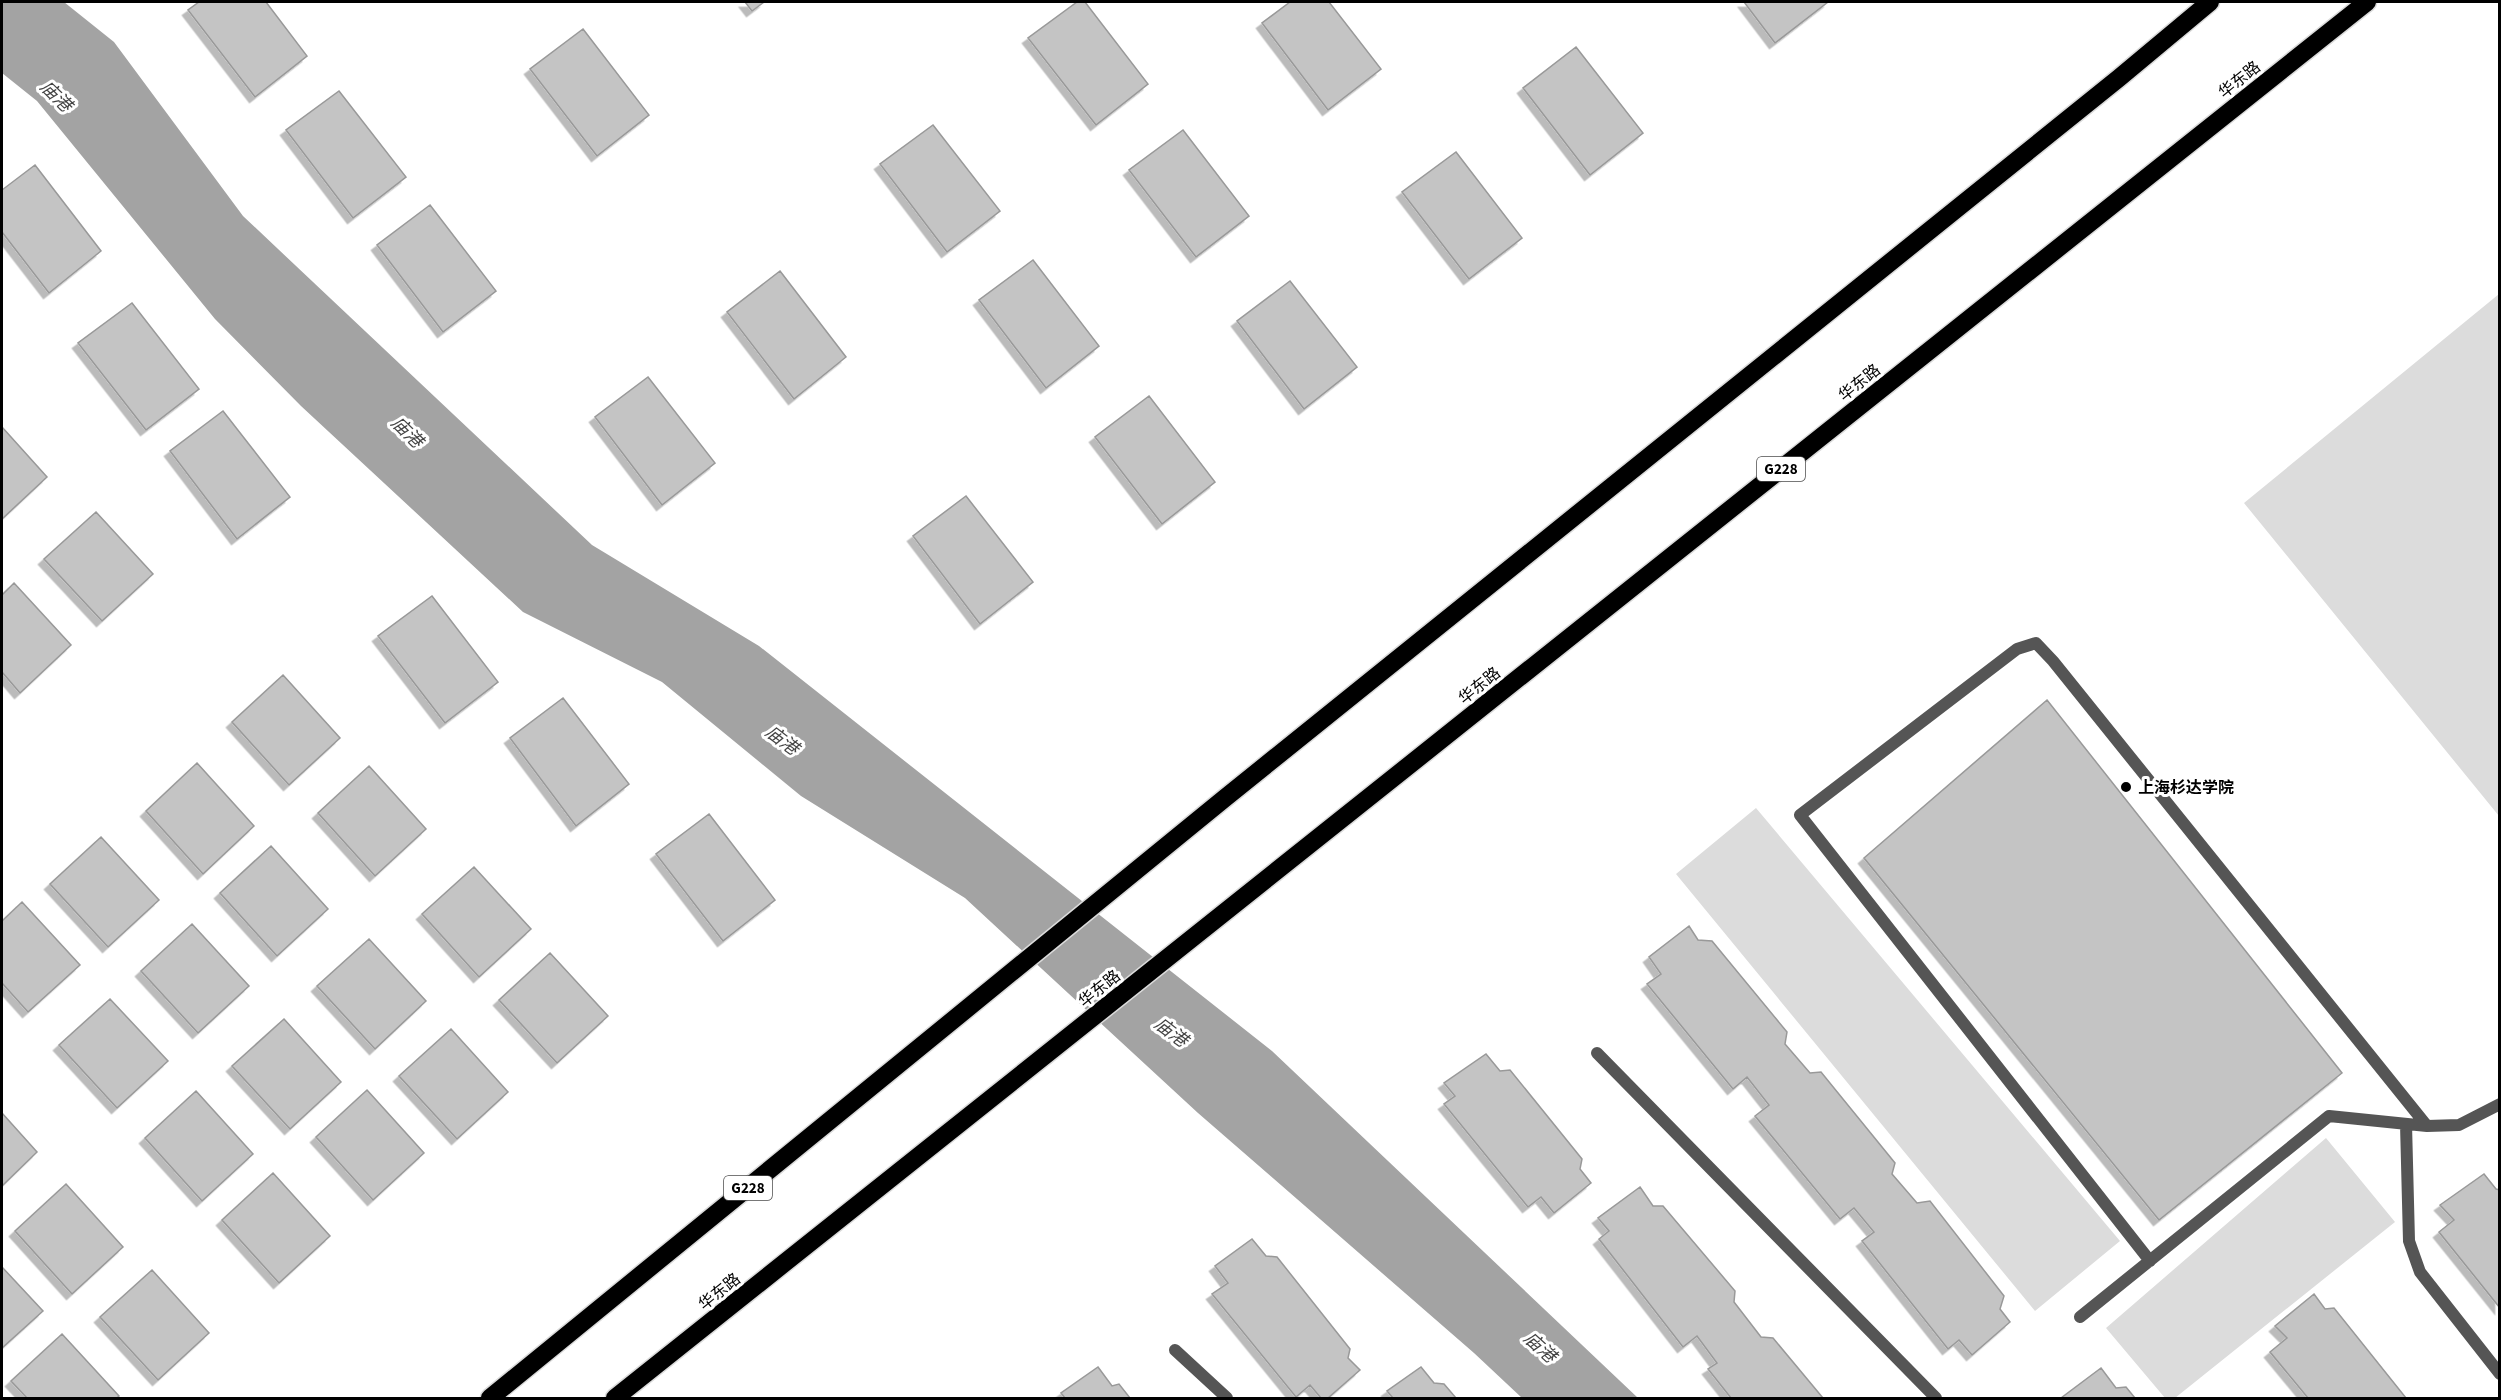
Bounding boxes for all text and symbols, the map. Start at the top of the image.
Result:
street label: 华东路 [2214,56,2265,103]
water label: 庙港 [34,75,79,120]
street label: 华东路 [1834,359,1885,406]
water label: 庙港 [385,411,430,456]
road number: G228 [1757,457,1805,481]
street label: 华东路 [1454,662,1505,709]
water label: 庙港 [760,720,806,763]
place label: 上海杉达学院 [2138,777,2234,799]
marker: 上海杉达学院 [2119,780,2133,794]
street label: 华东路 [1074,965,1125,1012]
water label: 庙港 [1149,1012,1195,1055]
road number: G228 [724,1176,772,1200]
street label: 华东路 [694,1268,745,1315]
water label: 庙港 [1518,1326,1564,1371]

